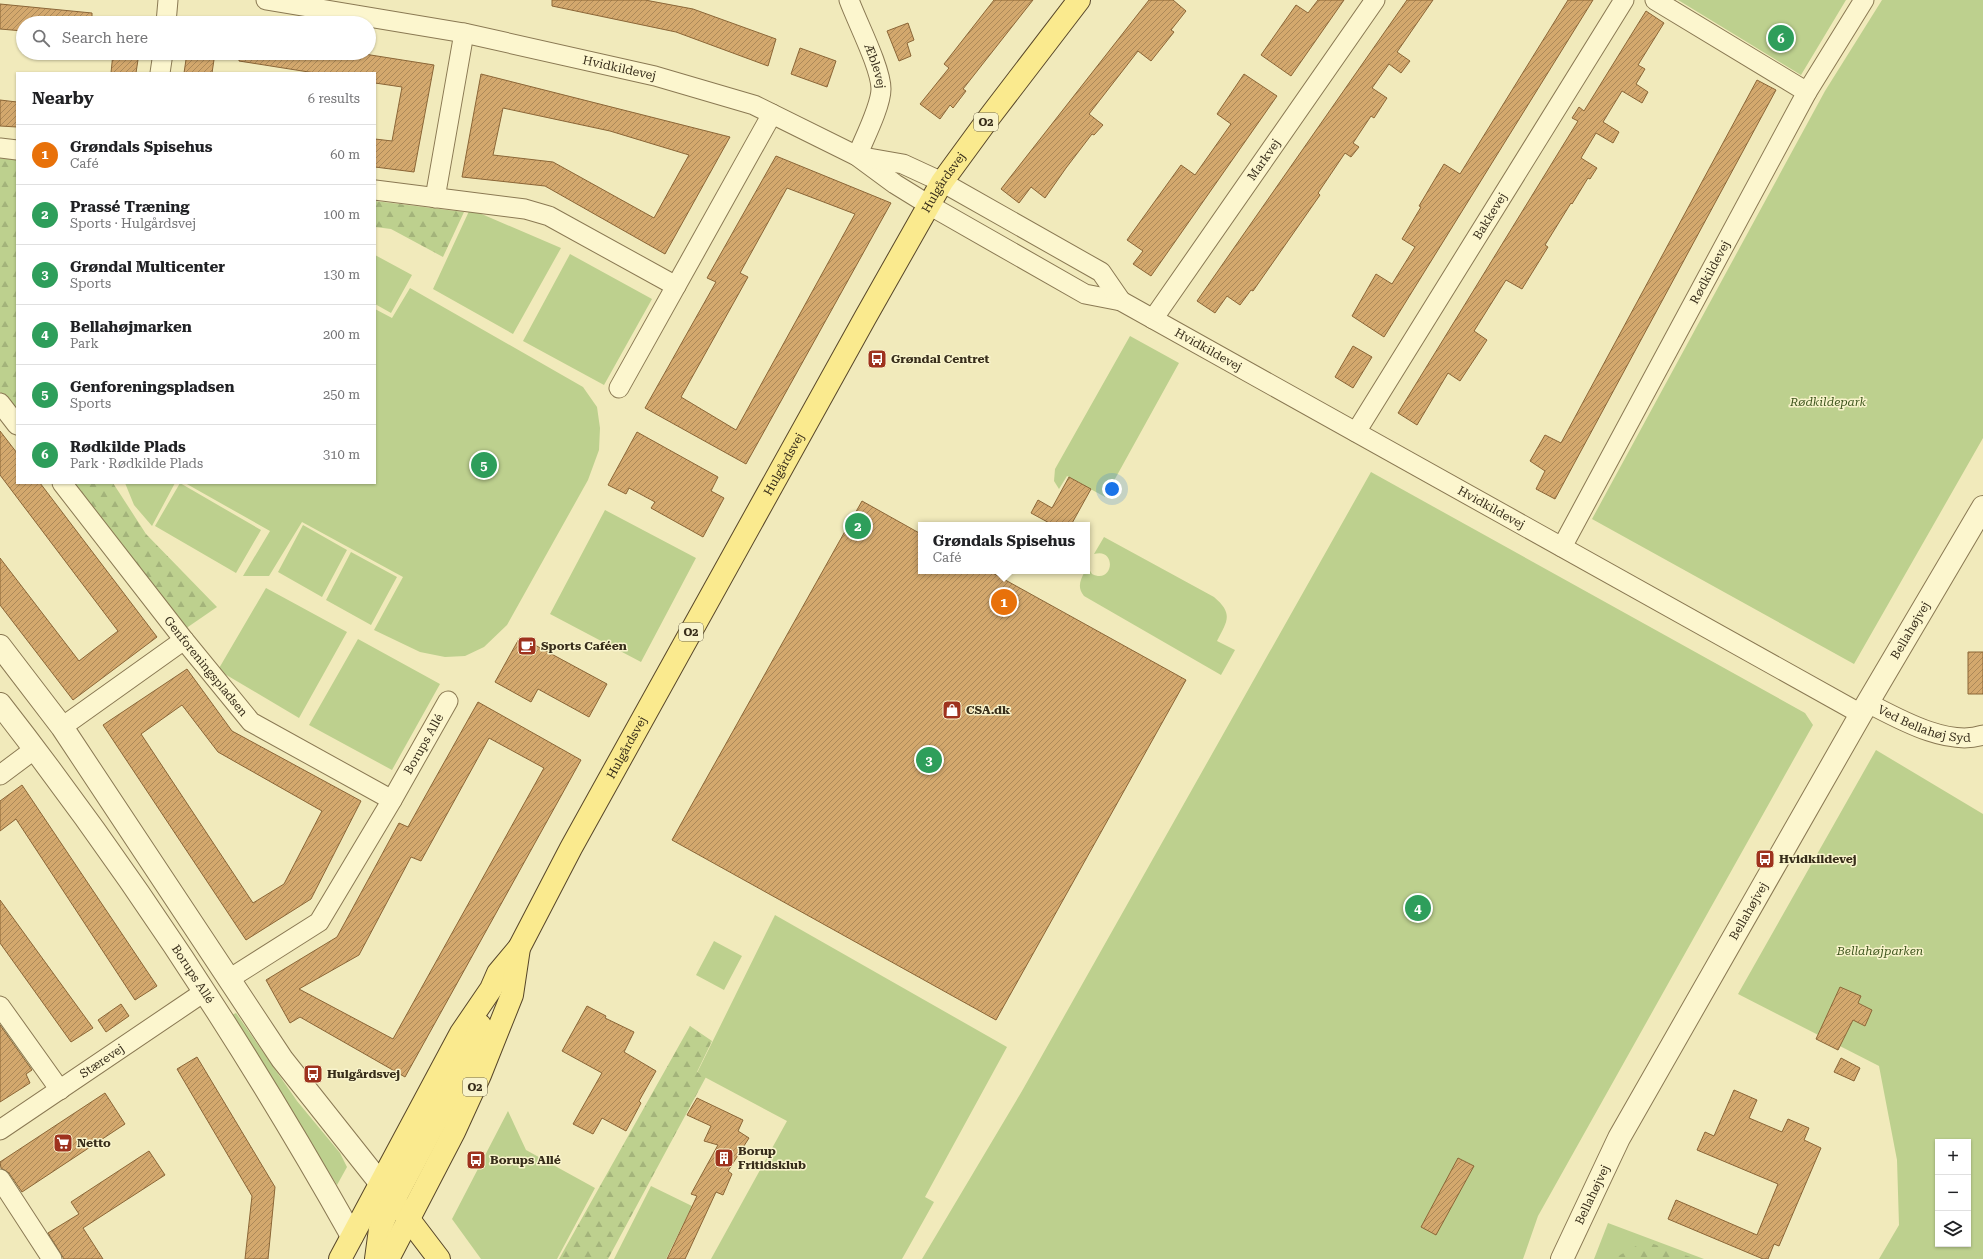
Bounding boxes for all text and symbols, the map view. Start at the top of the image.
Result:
search box [16,16,376,60]
pin: 6 [1768,23,1794,53]
icon: search [30,27,52,49]
text: Search here [62,29,148,47]
street label: Æblevej [861,41,888,89]
street label: Hvidkildevej [581,53,657,83]
text: Nearby [32,88,94,108]
text: 6 results [308,91,360,106]
road number: O2 [974,113,998,131]
street label: Markvej [1245,136,1283,183]
text: Grøndals Spisehus [70,138,212,156]
text: 1 [41,147,49,162]
text: 60 m [330,147,360,162]
street label: Hulgårdsvej [919,150,968,215]
text: Café [70,156,99,171]
street label: Bakkevej [1470,190,1510,242]
text: Prassé Træning [70,198,190,216]
text: 2 [41,207,49,222]
text: 100 m [323,207,360,222]
text: Sports · Hulgårdsvej [70,216,196,231]
street label: Rødkildevej [1687,238,1733,306]
text: Grøndal Multicenter [70,258,225,276]
text: 3 [41,267,49,282]
text: 130 m [323,267,360,282]
text: Sports [70,276,111,291]
text: Bellahøjmarken [70,318,192,336]
street label: Hvidkildevej [1172,325,1244,374]
text: 4 [41,327,49,342]
text: 200 m [323,327,360,342]
text: Park [70,336,99,351]
bus stop icon: Grøndal Centret [866,348,888,370]
place label: Grøndal Centret [891,352,990,366]
text: Genforeningspladsen [70,378,234,396]
text: 5 [41,387,49,402]
text: 250 m [323,387,360,402]
park label: Rødkildepark [1789,395,1867,409]
text: Sports [70,396,111,411]
street label: Hulgårdsvej [761,431,807,498]
text: Rødkilde Plads [70,438,186,456]
text: 6 [41,447,49,462]
text: 310 m [323,447,360,462]
pin: 5 [471,450,497,480]
text: Park · Rødkilde Plads [70,456,203,471]
your location [1102,479,1122,499]
street label: Hvidkildevej [1455,483,1527,532]
pin: 2 [845,511,871,541]
popup [918,522,1090,574]
text: Grøndals Spisehus [933,532,1075,550]
text: Café [933,550,961,565]
pin: 1 [991,587,1017,617]
street label: Bellahøjvej [1888,599,1933,662]
street label: Genforeningspladsen [161,613,251,719]
road number: O2 [679,623,703,641]
cafe icon: Sports Caféen [516,635,538,657]
place label: Sports Caféen [541,639,627,653]
shop icon: CSA.dk [941,699,963,721]
street label: Ved Bellahøj Syd [1875,702,1971,745]
place label: CSA.dk [966,703,1011,717]
street label: Borups Allé [401,711,446,777]
street label: Hulgårdsvej [604,714,650,781]
pin: 3 [916,745,942,775]
bus stop icon: Hvidkildevej [1754,848,1776,870]
place label: Hvidkildevej [1779,852,1857,866]
street label: Bellahøjvej [1726,880,1771,943]
pin: 4 [1405,893,1431,923]
street label: Borups Allé [169,942,217,1006]
park label: Bellahøjparken [1836,944,1923,958]
street label: Stærevej [77,1041,127,1081]
bus stop icon: Hulgårdsvej [302,1063,324,1085]
place label: Hulgårdsvej [327,1067,400,1081]
road number: O2 [463,1078,487,1096]
supermarket icon: Netto [52,1132,74,1154]
place label: Netto [77,1136,111,1150]
map controls [1935,1139,1971,1247]
button: + [1935,1139,1971,1175]
place label: Borup Fritidsklub [738,1144,806,1172]
building icon: Borup Fritidsklub [713,1147,735,1169]
bus stop icon: Borups Allé [465,1149,487,1171]
place label: Borups Allé [490,1153,561,1167]
street label: Bellahøjvej [1572,1163,1612,1227]
button: − [1935,1175,1971,1211]
button: layers [1935,1211,1971,1247]

